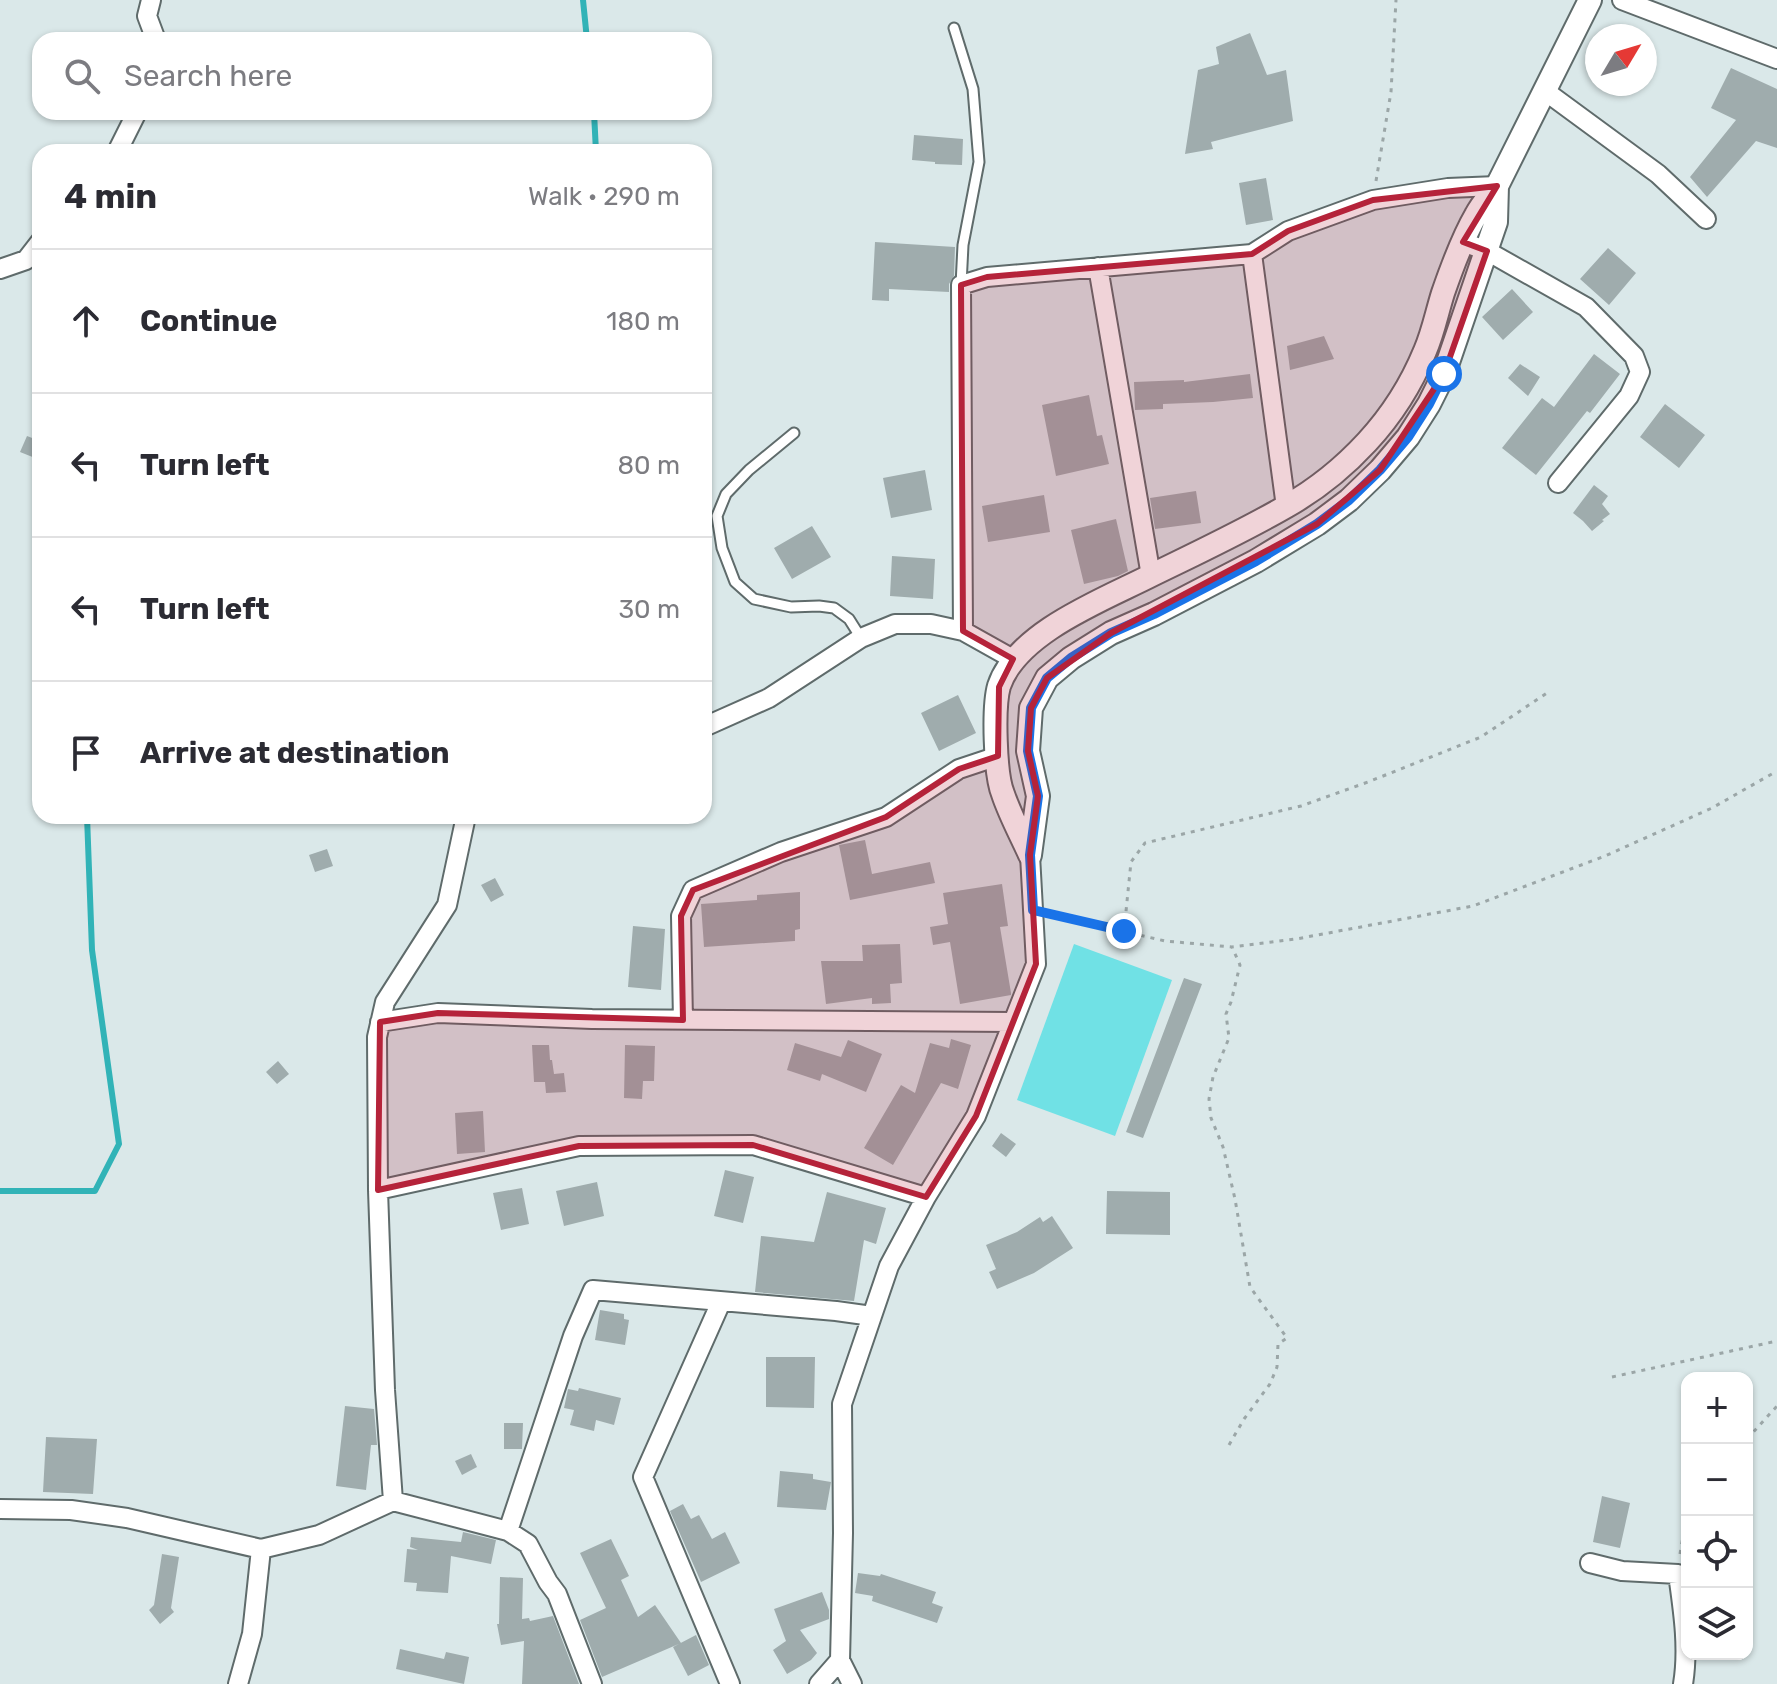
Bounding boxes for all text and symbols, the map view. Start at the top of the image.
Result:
north arrow [1585,24,1657,96]
search box [32,32,712,120]
icon: search [60,54,104,98]
text: Search here [124,58,292,94]
text: 4 min [64,176,157,217]
text: Walk · 290 m [528,181,680,212]
icon: ahead [64,299,108,343]
text: Continue [140,303,277,339]
text: 180 m [606,306,680,337]
route start [1426,356,1462,392]
icon: left [64,443,108,487]
text: Turn left [140,447,270,483]
text: 80 m [617,450,680,481]
icon: left [64,587,108,631]
text: Turn left [140,591,270,627]
text: 30 m [618,594,680,625]
icon: arrive [64,731,108,775]
text: Arrive at destination [140,735,450,771]
route end [1106,913,1142,949]
map controls [1681,1372,1753,1660]
button: + [1681,1372,1753,1444]
button: − [1681,1444,1753,1516]
button: locate [1681,1516,1753,1588]
button: layers [1681,1588,1753,1660]

